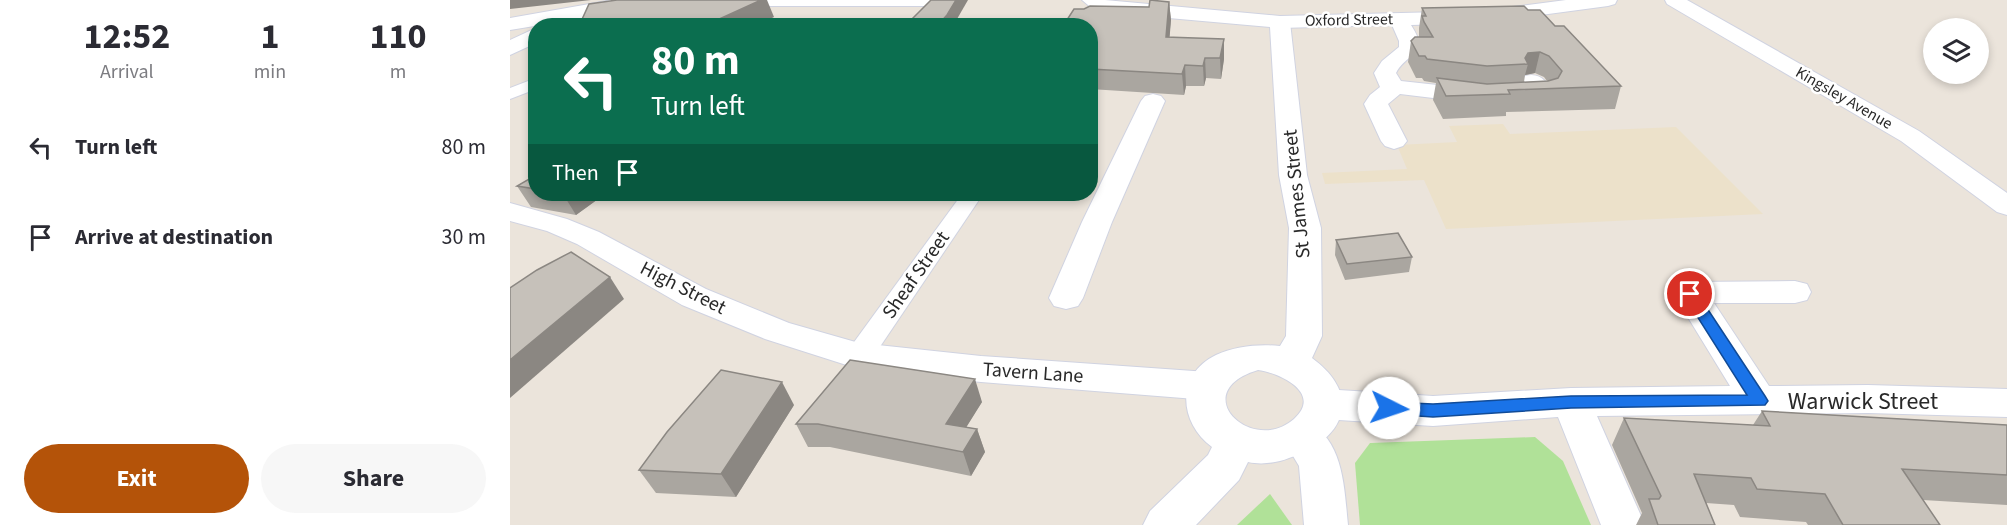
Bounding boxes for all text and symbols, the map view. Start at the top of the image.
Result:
street label: Oxford Street [1305,8,1394,32]
text: 12:52 [83,11,170,62]
text: 1 [260,11,279,62]
text: 110 [370,11,427,62]
map controls [1923,18,1989,84]
button: layers [1923,18,1989,84]
text: 80 m [651,31,740,91]
icon: left [552,42,630,120]
text: Arrival [100,58,154,86]
text: min [254,58,286,86]
text: m [390,58,406,86]
street label: Kingsley Avenue [1791,61,1897,135]
text: Turn left [651,87,745,126]
street label: St James Street [1276,128,1318,260]
icon: left [24,131,57,164]
text: Turn left [75,131,157,163]
text: 80 m [441,131,486,163]
icon: arrive [611,156,644,189]
text: Then [552,157,599,189]
icon: arrive [24,221,57,254]
text: Arrive at destination [75,221,273,253]
text: 30 m [441,221,486,253]
street label: Sheaf Street [875,225,957,324]
street label: High Street [635,254,731,322]
pin [1664,268,1715,319]
icon: arrive [1673,277,1706,310]
street label: Tavern Lane [982,356,1084,390]
position arrow [1357,376,1421,440]
street label: Warwick Street [1788,384,1938,419]
button: Exit [24,444,249,513]
button: Share [261,444,486,513]

